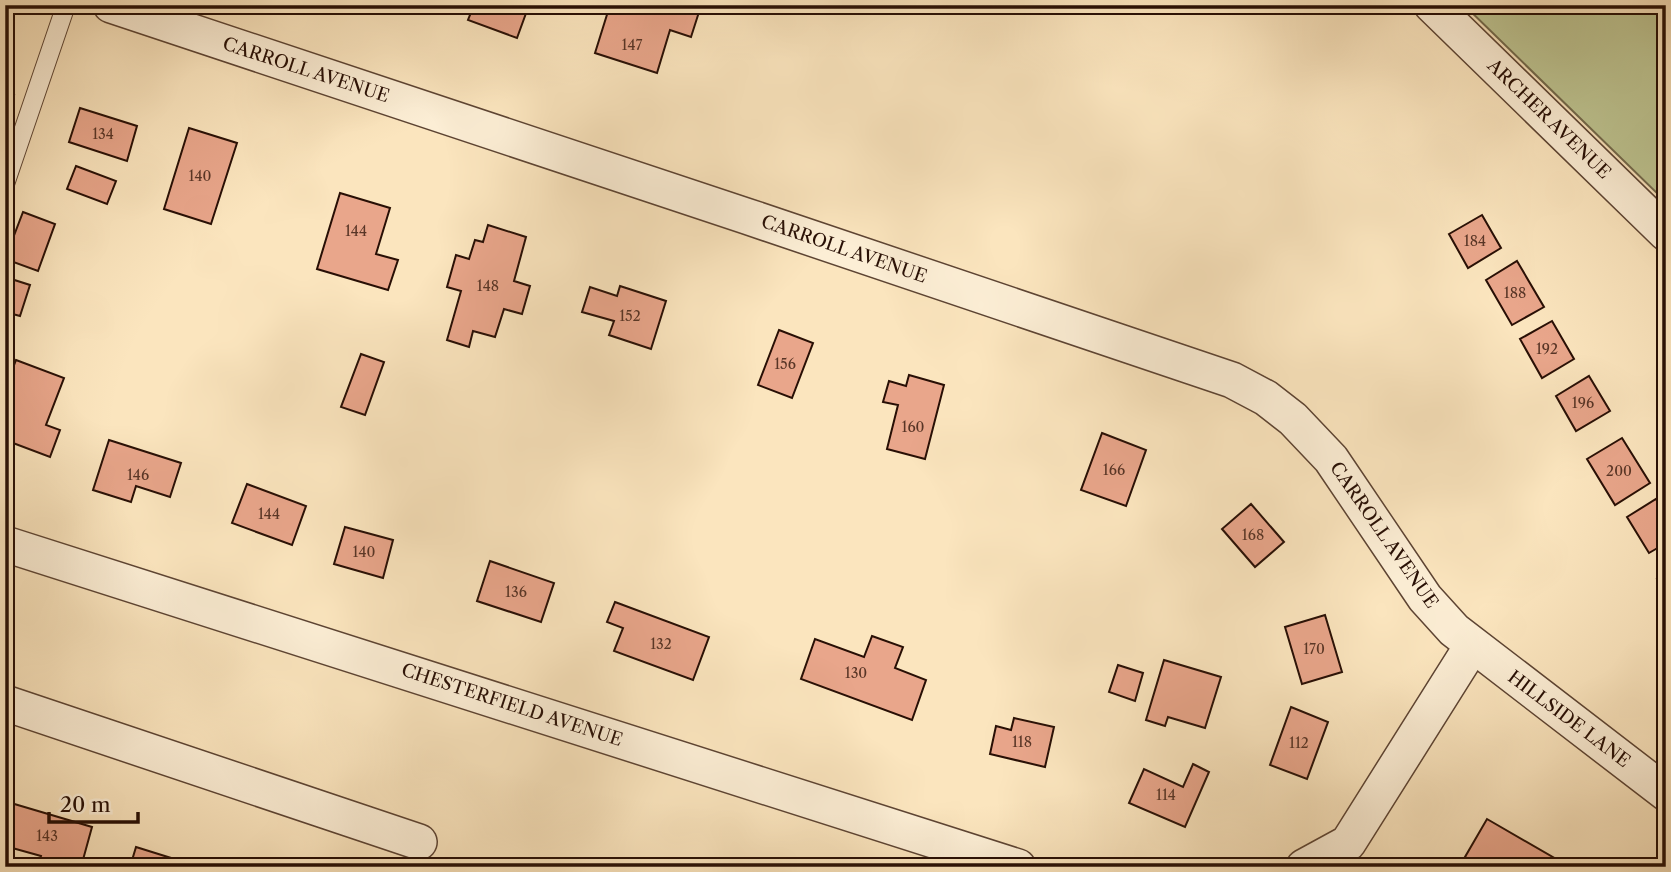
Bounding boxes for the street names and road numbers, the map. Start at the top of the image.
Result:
street label: CARROLL AVENUE [220,33,392,107]
street label: ARCHER AVENUE [1482,54,1615,184]
street label: CARROLL AVENUE [758,210,930,288]
street label: CARROLL AVENUE [1325,458,1443,612]
street label: CHESTERFIELD AVENUE [399,659,625,751]
street label: HILLSIDE LANE [1504,666,1634,772]

